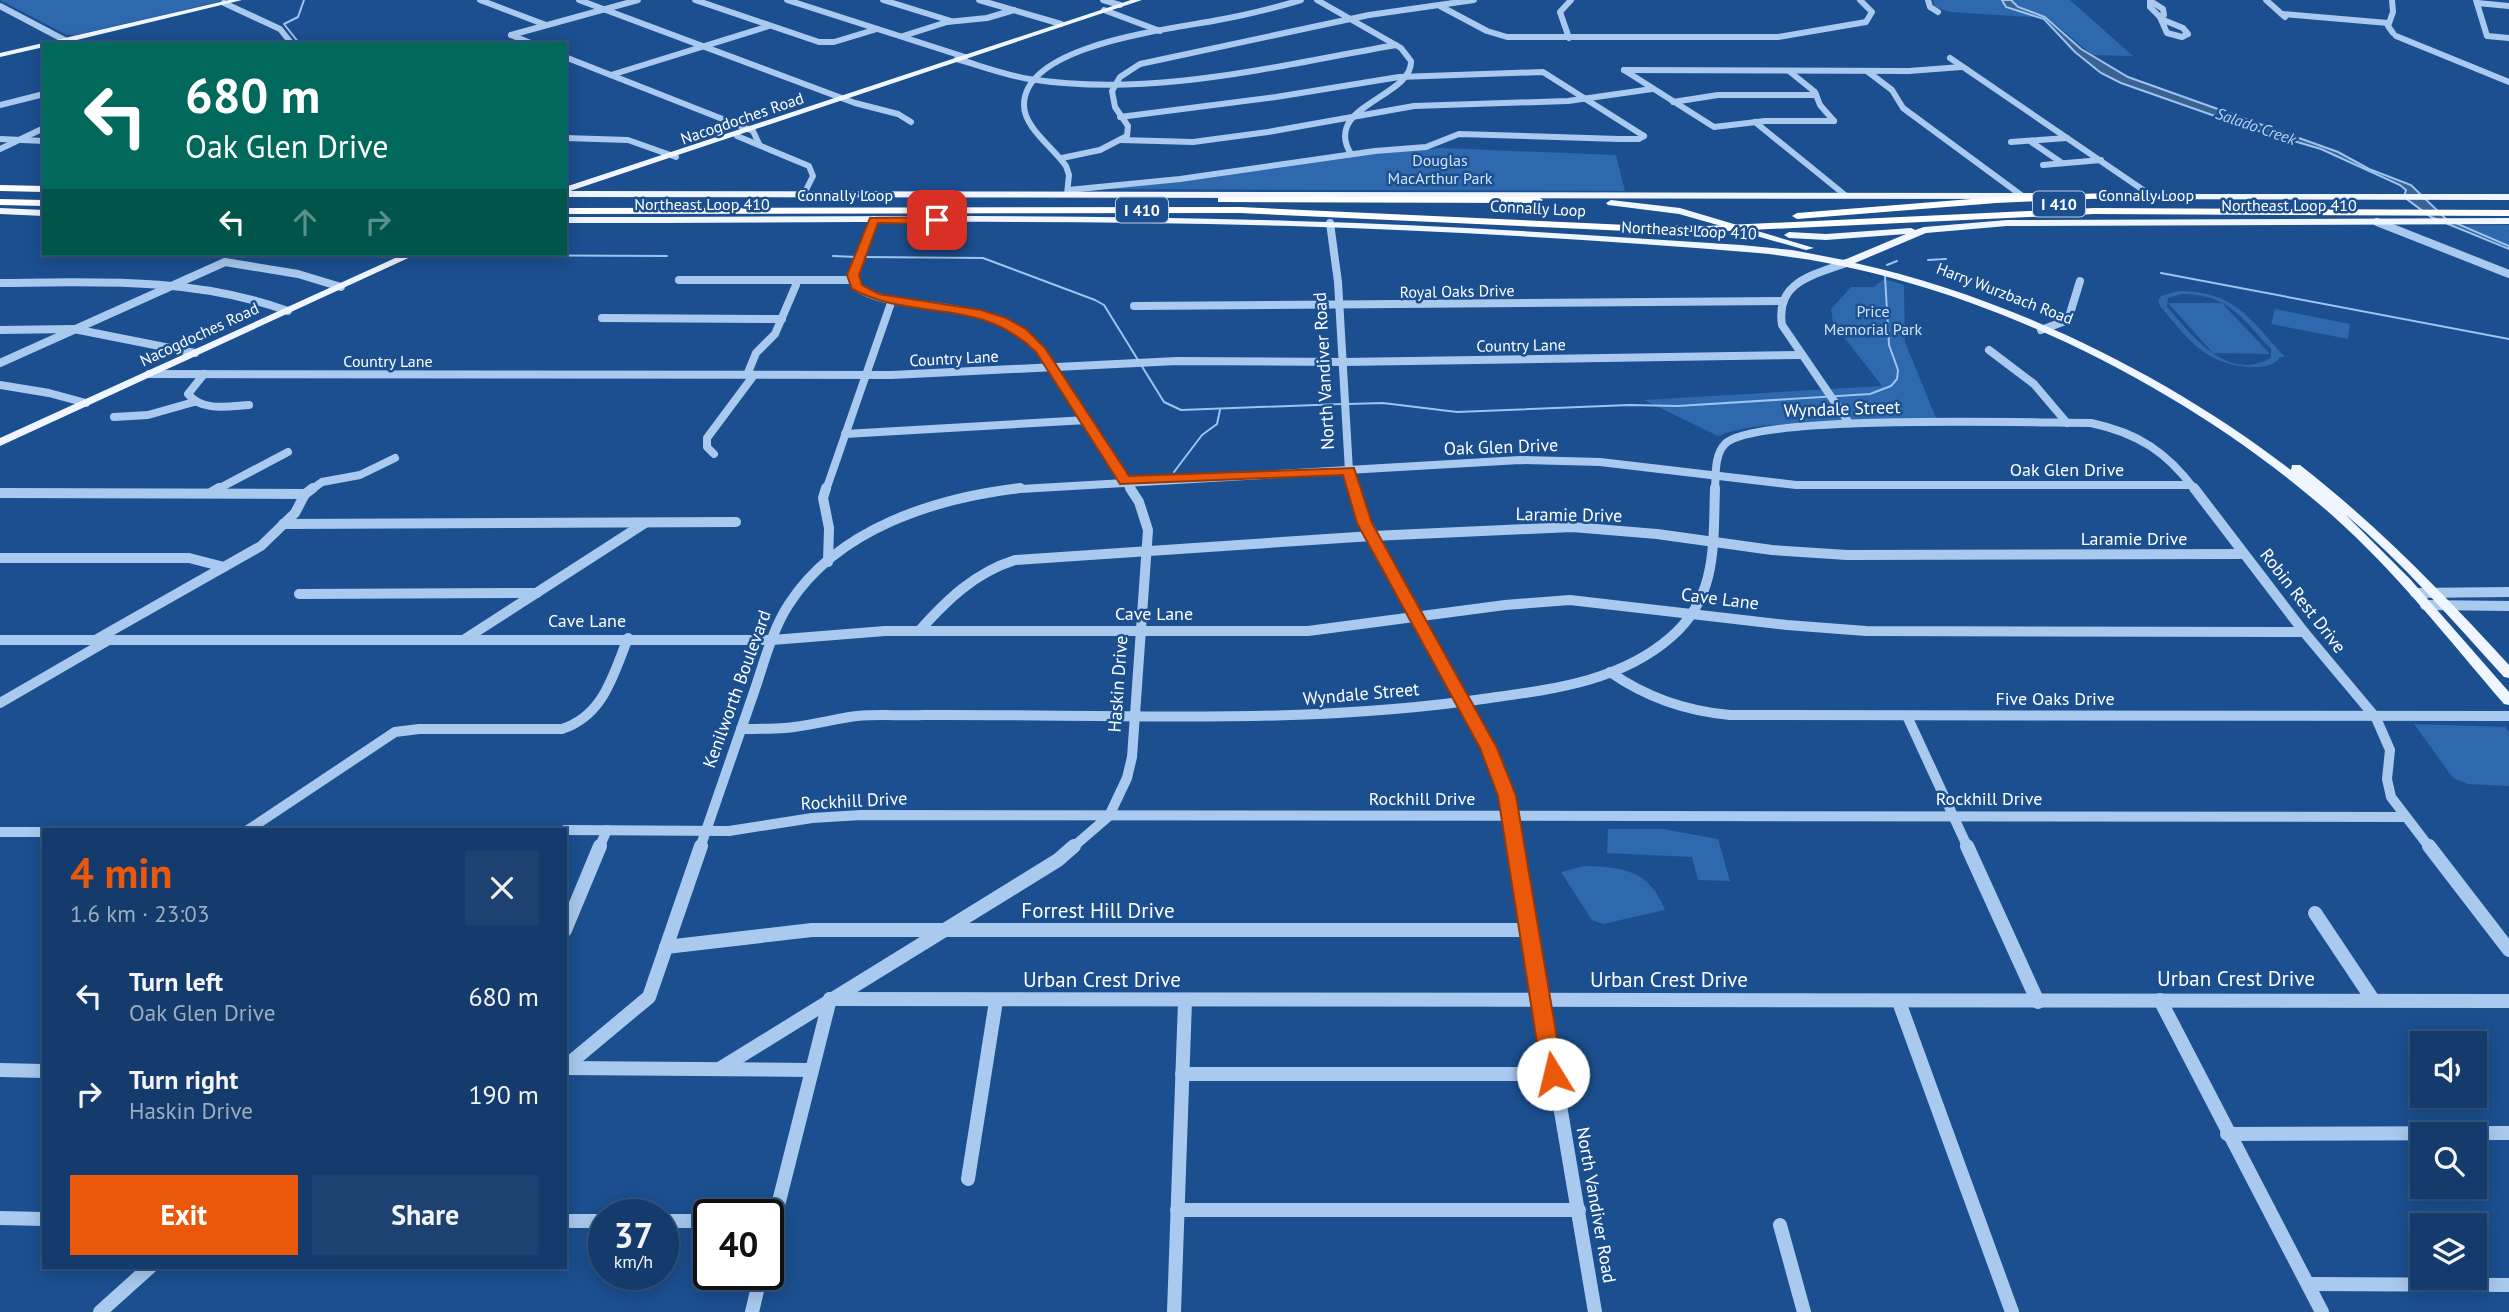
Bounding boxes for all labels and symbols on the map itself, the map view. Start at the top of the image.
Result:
street label: Nacogdoches Road [678,88,806,148]
water label: Salado Creek [2213,103,2300,149]
park label: Douglas MacArthur Park [1387,150,1493,188]
street label: Connally Loop [797,185,893,205]
street label: Connally Loop [2098,185,2194,205]
pin [907,190,967,250]
road number: I 410 [2033,192,2085,216]
street label: Northeast Loop 410 [634,194,770,214]
street label: Connally Loop [1489,195,1587,221]
street label: Northeast Loop 410 [2221,195,2357,215]
road number: I 410 [1116,198,1168,222]
street label: Northeast Loop 410 [1621,216,1757,244]
street label: Harry Wurzbach Road [1934,258,2076,328]
street label: Royal Oaks Drive [1399,280,1515,302]
street label: North Vandiver Road [1308,292,1339,450]
street label: Nacogdoches Road [136,298,262,370]
park label: Price Memorial Park [1824,301,1923,339]
street label: Country Lane [1476,334,1566,356]
street label: Country Lane [909,346,999,370]
street label: Country Lane [343,351,433,371]
street label: Wyndale Street [1783,395,1901,422]
street label: Oak Glen Drive [1443,433,1559,460]
street label: Oak Glen Drive [2010,458,2124,481]
street label: Laramie Drive [1515,502,1623,527]
street label: Laramie Drive [2081,527,2187,550]
street label: Robin Rest Drive [2255,544,2351,658]
street label: Cave Lane [1680,582,1760,615]
street label: Cave Lane [1115,602,1193,625]
street label: Kenilworth Boulevard [697,607,776,771]
street label: Cave Lane [548,609,626,632]
street label: Haskin Drive [1103,635,1132,733]
street label: Wyndale Street [1302,677,1420,710]
street label: Five Oaks Drive [1995,687,2115,710]
street label: Rockhill Drive [800,786,908,815]
street label: Rockhill Drive [1369,787,1475,810]
street label: Rockhill Drive [1936,787,2042,810]
street label: Forrest Hill Drive [1021,897,1175,924]
street label: Urban Crest Drive [2157,965,2315,992]
street label: Urban Crest Drive [1023,966,1181,993]
street label: Urban Crest Drive [1590,966,1748,993]
position arrow [1516,1037,1590,1111]
street label: North Vandiver Road [1571,1125,1622,1285]
speed limit sign: 40 [693,1199,784,1290]

